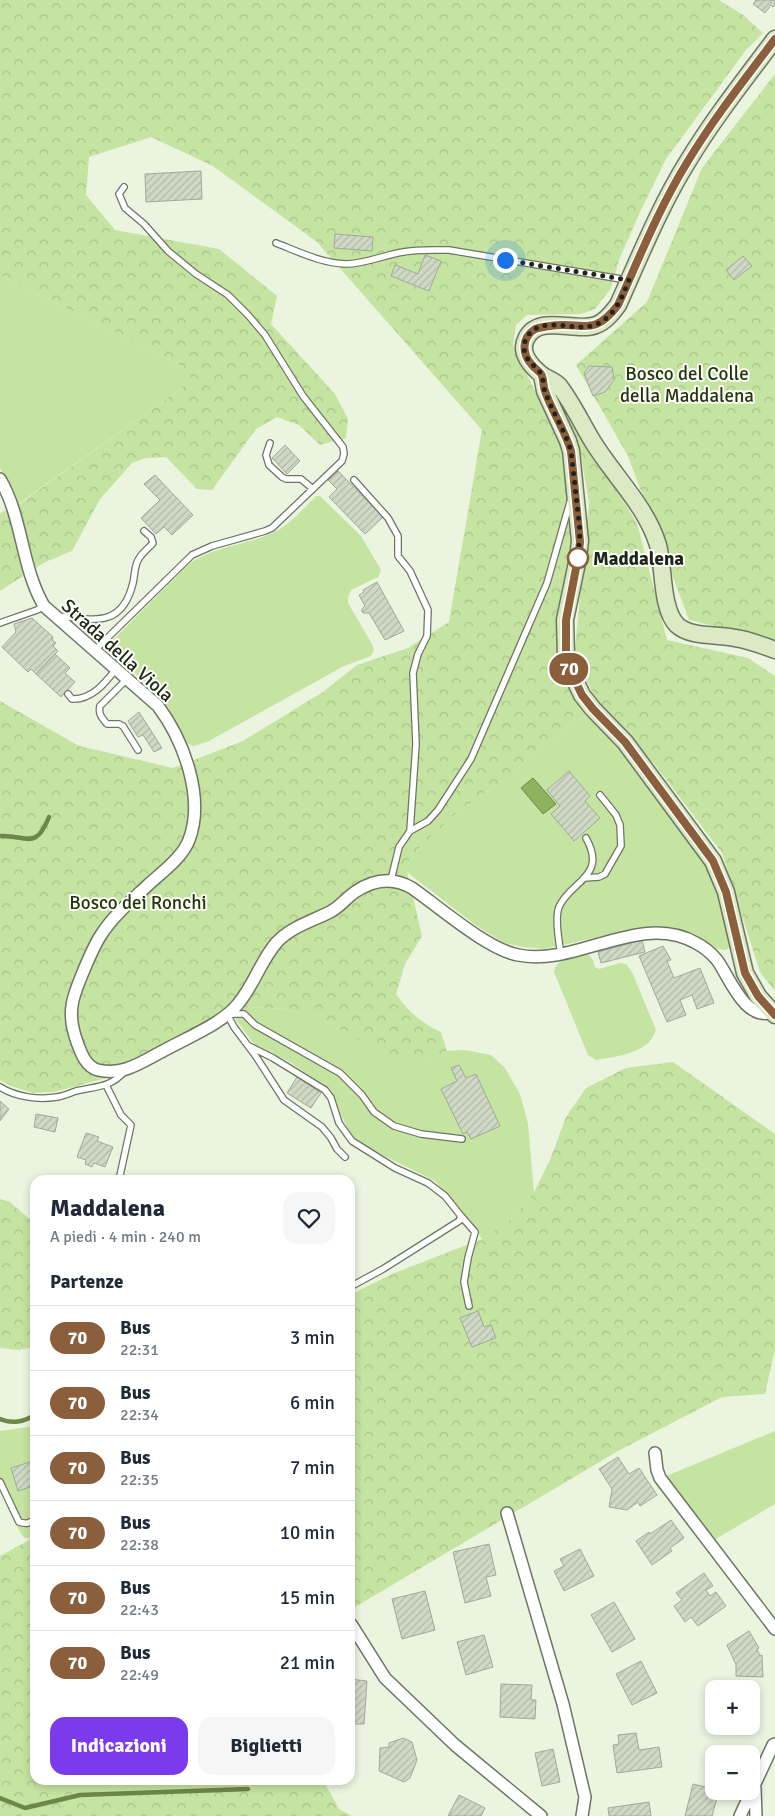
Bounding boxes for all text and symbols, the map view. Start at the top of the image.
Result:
your location [493,248,518,273]
park label: Bosco del Colle della Maddalena [620,362,754,408]
marker: Maddalena [567,547,589,569]
place label: Maddalena [593,547,684,571]
street label: Strada della Viola [56,594,179,708]
line badge: 70 [546,653,592,685]
text: 70 [559,658,579,680]
park label: Bosco dei Ronchi [69,891,207,915]
button: heart [283,1192,335,1244]
text: Maddalena [50,1193,165,1223]
text: A piedi · 4 min · 240 m [50,1227,201,1247]
text: Partenze [50,1270,123,1294]
text: Bus [120,1316,151,1340]
text: 3 min [290,1326,335,1350]
text: 70 [68,1327,87,1349]
text: 22:31 [120,1340,159,1360]
text: Bus [120,1381,151,1405]
text: 6 min [290,1391,335,1415]
text: 70 [68,1392,87,1414]
text: 22:34 [120,1405,159,1425]
text: Bus [120,1446,151,1470]
text: 7 min [290,1456,335,1480]
text: 70 [68,1457,87,1479]
text: 22:35 [120,1470,159,1490]
text: Bus [120,1511,151,1535]
text: 10 min [280,1521,335,1545]
text: 70 [68,1522,87,1544]
text: 22:38 [120,1535,159,1555]
text: Bus [120,1576,151,1600]
text: 15 min [280,1586,335,1610]
text: 70 [68,1587,87,1609]
text: 22:43 [120,1600,159,1620]
text: Bus [120,1641,151,1665]
text: 21 min [280,1651,335,1675]
text: 70 [68,1652,87,1674]
text: 22:49 [120,1665,159,1685]
map controls [705,1680,760,1800]
button: + [705,1680,760,1735]
button: Indicazioni [50,1717,188,1775]
button: Biglietti [198,1717,335,1775]
button: − [705,1745,760,1800]

